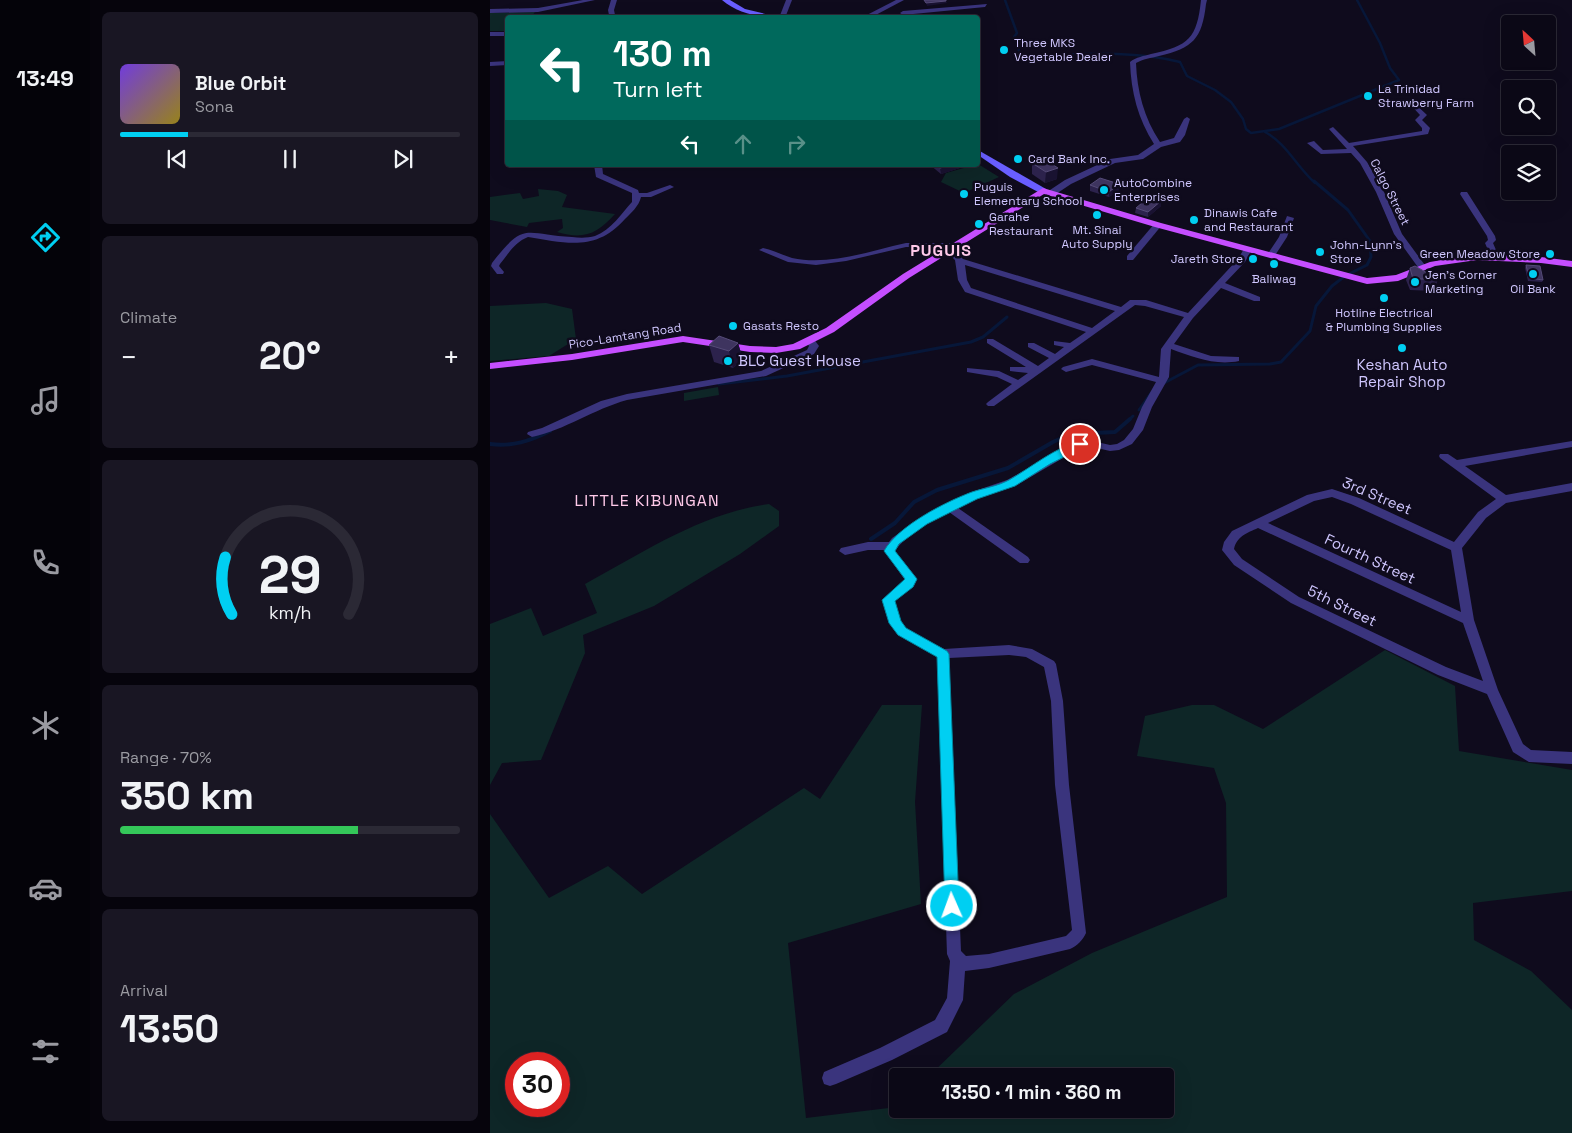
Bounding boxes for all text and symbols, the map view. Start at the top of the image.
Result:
north arrow [1501,15,1556,70]
map controls [1501,15,1556,200]
text: 130 m [613,32,712,76]
icon: left [530,35,595,100]
place label: Three MKS Vegetable Dealer [1014,35,1113,65]
marker: Three MKS Vegetable Dealer [998,44,1010,56]
text: 13:49 [16,64,74,92]
text: Blue Orbit [195,71,286,96]
text: Turn left [613,75,703,103]
button: search [1501,80,1556,135]
place label: La Trinidad Strawberry Farm [1378,81,1474,111]
marker: La Trinidad Strawberry Farm [1362,90,1374,102]
text: Sona [195,96,234,117]
icon: left [676,130,704,158]
icon: ahead [729,130,757,158]
icon: right [782,130,810,158]
icon: previous [163,145,191,173]
icon: pause [276,145,304,173]
icon: next [389,145,417,173]
button: layers [1501,145,1556,200]
place label: Card Bank Inc. [1028,151,1110,167]
marker: Card Bank Inc. [1012,153,1024,165]
street label: Calgo Street [1366,156,1414,228]
place label: AutoCombine Enterprises [1114,175,1192,205]
place label: Puguis Elementary School [974,179,1082,209]
marker: AutoCombine Enterprises [1098,184,1110,196]
marker: Puguis Elementary School [958,188,970,200]
place label: Dinawis Cafe and Restaurant [1204,205,1293,235]
place label: Garahe Restaurant [989,209,1053,239]
marker: Mt. Sinai Auto Supply [1091,209,1103,221]
marker: Dinawis Cafe and Restaurant [1188,214,1200,226]
marker: Garahe Restaurant [973,218,985,230]
icon: directions [28,220,63,255]
place label: Mt. Sinai Auto Supply [1061,222,1133,252]
place label: John-Lynn's Store [1330,237,1402,267]
district label: PUGUIS [910,240,972,261]
marker: John-Lynn's Store [1314,246,1326,258]
place label: Green Meadow Store [1420,246,1540,262]
marker: Green Meadow Store [1544,248,1556,260]
place label: Jareth Store [1171,251,1243,267]
marker: Jareth Store [1247,253,1259,265]
marker: Baliwag [1268,258,1280,270]
place label: Jen's Corner Marketing [1425,267,1497,297]
marker: Oil Bank [1527,268,1539,280]
place label: Baliwag [1252,271,1296,287]
marker: Jen's Corner Marketing [1409,276,1421,288]
place label: Oil Bank [1510,281,1556,297]
marker: Hotline Electrical & Plumbing Supplies [1378,292,1390,304]
place label: Hotline Electrical & Plumbing Supplies [1326,305,1442,335]
text: Climate [120,307,177,328]
place label: Gasats Resto [743,318,819,334]
street label: Pico-Lamtang Road [568,319,682,353]
marker: Gasats Resto [727,320,739,332]
text: 20° [259,332,321,380]
text: − [120,339,137,375]
text: + [443,339,460,375]
marker: Keshan Auto Repair Shop [1396,342,1408,354]
place label: BLC Guest House [738,351,861,370]
marker: BLC Guest House [722,355,734,367]
place label: Keshan Auto Repair Shop [1357,355,1447,391]
icon: music [28,383,63,418]
pin [1059,423,1101,465]
icon: arrive [1066,430,1094,458]
street label: 3rd Street [1340,472,1415,519]
district label: LITTLE KIBUNGAN [574,490,720,511]
street label: Fourth Street [1322,529,1419,588]
text: 29 [259,542,321,608]
icon: phone [28,545,63,580]
street label: 5th Street [1304,581,1380,631]
text: km/h [269,601,311,624]
icon: climate [28,708,63,743]
text: Range · 70% [120,747,212,768]
text: 350 km [120,772,254,820]
icon: car [28,871,63,906]
position arrow [925,879,977,931]
text: Arrival [120,980,168,1001]
text: 13:50 [120,1005,219,1053]
icon: filters [28,1034,63,1069]
speed limit sign: 30 [505,1052,570,1117]
text: 13:50 · 1 min · 360 m [941,1080,1122,1105]

